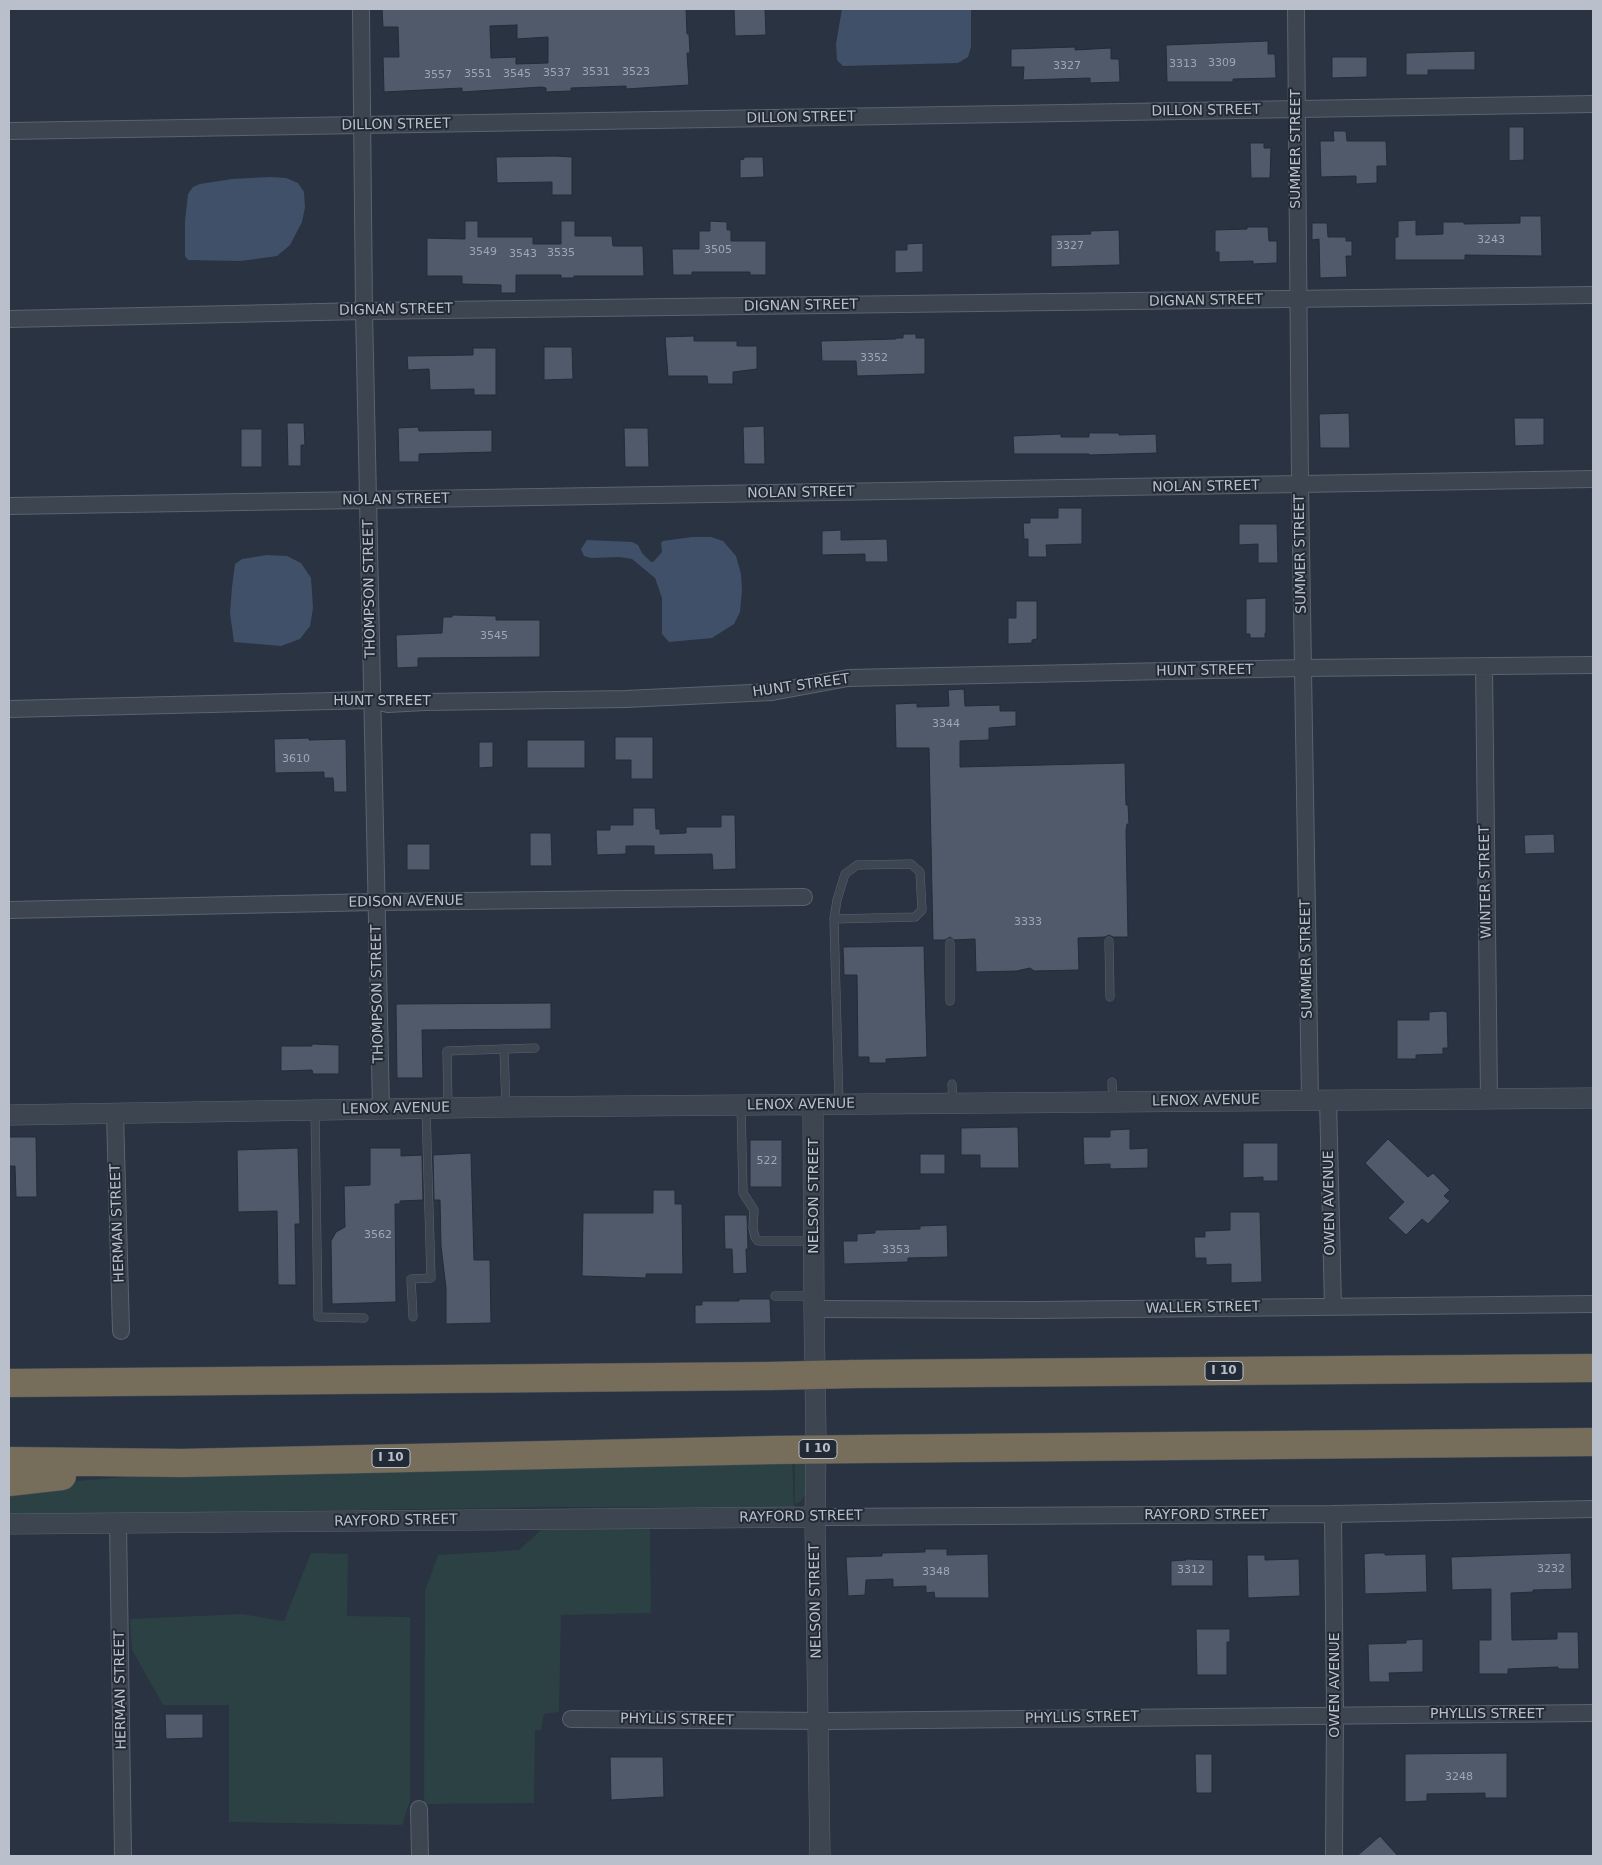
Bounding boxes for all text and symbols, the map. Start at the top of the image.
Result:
house number: 3309 [1208,56,1236,70]
house number: 3313 [1169,57,1197,71]
house number: 3327 [1053,59,1081,73]
house number: 3531 [582,65,610,79]
house number: 3523 [622,65,650,79]
house number: 3537 [543,66,571,80]
house number: 3551 [464,67,492,81]
house number: 3545 [503,67,531,81]
house number: 3557 [424,68,452,82]
street label: SUMMER STREET [1288,89,1304,209]
street label: DILLON STREET [1151,102,1261,120]
street label: DILLON STREET [746,109,856,127]
street label: DILLON STREET [341,116,451,134]
house number: 3243 [1477,233,1505,247]
house number: 3327 [1056,239,1084,253]
house number: 3505 [704,243,732,257]
house number: 3549 [469,245,497,259]
house number: 3535 [547,246,575,260]
house number: 3543 [509,247,537,261]
street label: DIGNAN STREET [1149,292,1263,310]
street label: DIGNAN STREET [744,297,858,315]
street label: DIGNAN STREET [339,301,453,319]
house number: 3352 [860,351,888,365]
street label: NOLAN STREET [1152,478,1260,496]
street label: NOLAN STREET [747,484,855,502]
street label: NOLAN STREET [342,491,450,509]
street label: SUMMER STREET [1292,494,1310,614]
street label: THOMPSON STREET [360,519,380,659]
house number: 3545 [480,629,508,643]
street label: HUNT STREET [1156,662,1254,680]
street label: HUNT STREET [751,671,851,701]
street label: HUNT STREET [333,693,431,709]
house number: 3344 [932,717,960,731]
house number: 3610 [282,752,310,766]
street label: WINTER STREET [1477,825,1495,939]
street label: EDISON AVENUE [348,893,464,911]
street label: SUMMER STREET [1298,899,1316,1019]
house number: 3333 [1014,915,1042,929]
street label: THOMPSON STREET [368,924,388,1064]
street label: LENOX AVENUE [1152,1092,1260,1110]
street label: LENOX AVENUE [747,1096,855,1114]
street label: LENOX AVENUE [342,1100,450,1118]
street label: NELSON STREET [806,1138,822,1254]
street label: OWEN AVENUE [1321,1150,1339,1256]
house number: 522 [757,1154,777,1168]
street label: HERMAN STREET [108,1163,128,1283]
house number: 3562 [364,1228,392,1242]
house number: 3353 [882,1243,910,1257]
street label: WALLER STREET [1146,1299,1260,1317]
road number: I 10 [1205,1362,1243,1380]
road number: I 10 [799,1440,837,1458]
road number: I 10 [372,1449,410,1468]
street label: RAYFORD STREET [1144,1507,1268,1523]
street label: RAYFORD STREET [739,1508,863,1526]
street label: RAYFORD STREET [334,1512,458,1530]
street label: NELSON STREET [807,1543,825,1659]
house number: 3232 [1537,1562,1565,1576]
house number: 3312 [1177,1563,1205,1577]
house number: 3348 [922,1565,950,1579]
street label: HERMAN STREET [112,1630,130,1750]
street label: OWEN AVENUE [1327,1632,1343,1738]
street label: PHYLLIS STREET [1430,1706,1544,1722]
street label: PHYLLIS STREET [1025,1709,1139,1727]
street label: PHYLLIS STREET [620,1711,734,1729]
house number: 3248 [1445,1770,1473,1784]

